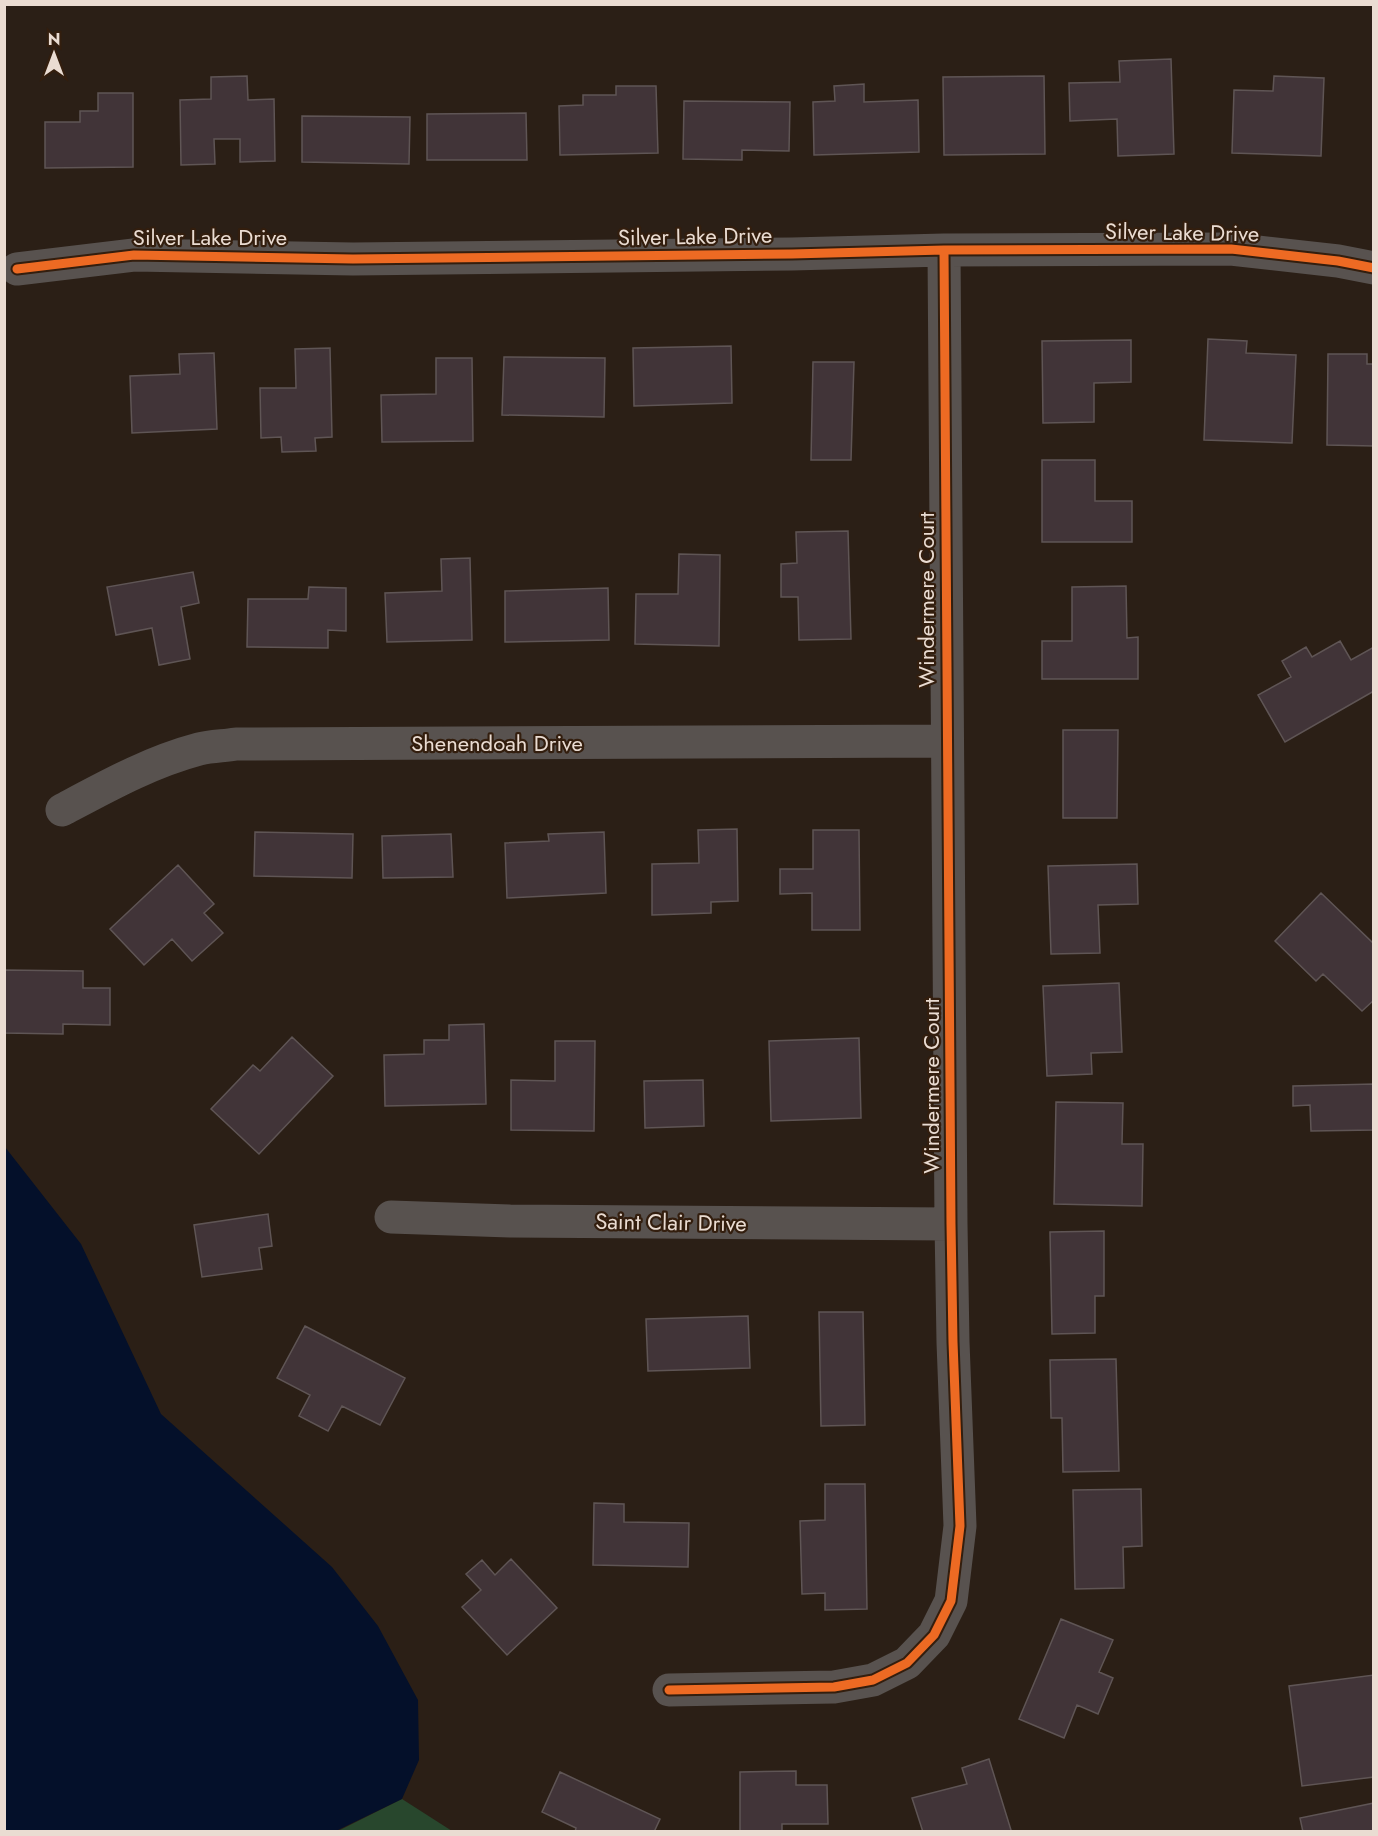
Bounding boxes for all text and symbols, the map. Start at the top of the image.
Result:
north arrow [24,24,84,84]
text: N [48,28,60,51]
street label: Silver Lake Drive [1105,215,1259,249]
street label: Silver Lake Drive [618,219,772,253]
street label: Silver Lake Drive [133,221,287,253]
street label: Windermere Court [910,512,942,688]
street label: Shenendoah Drive [411,727,583,759]
street label: Windermere Court [915,998,947,1174]
street label: Saint Clair Drive [595,1205,747,1239]

